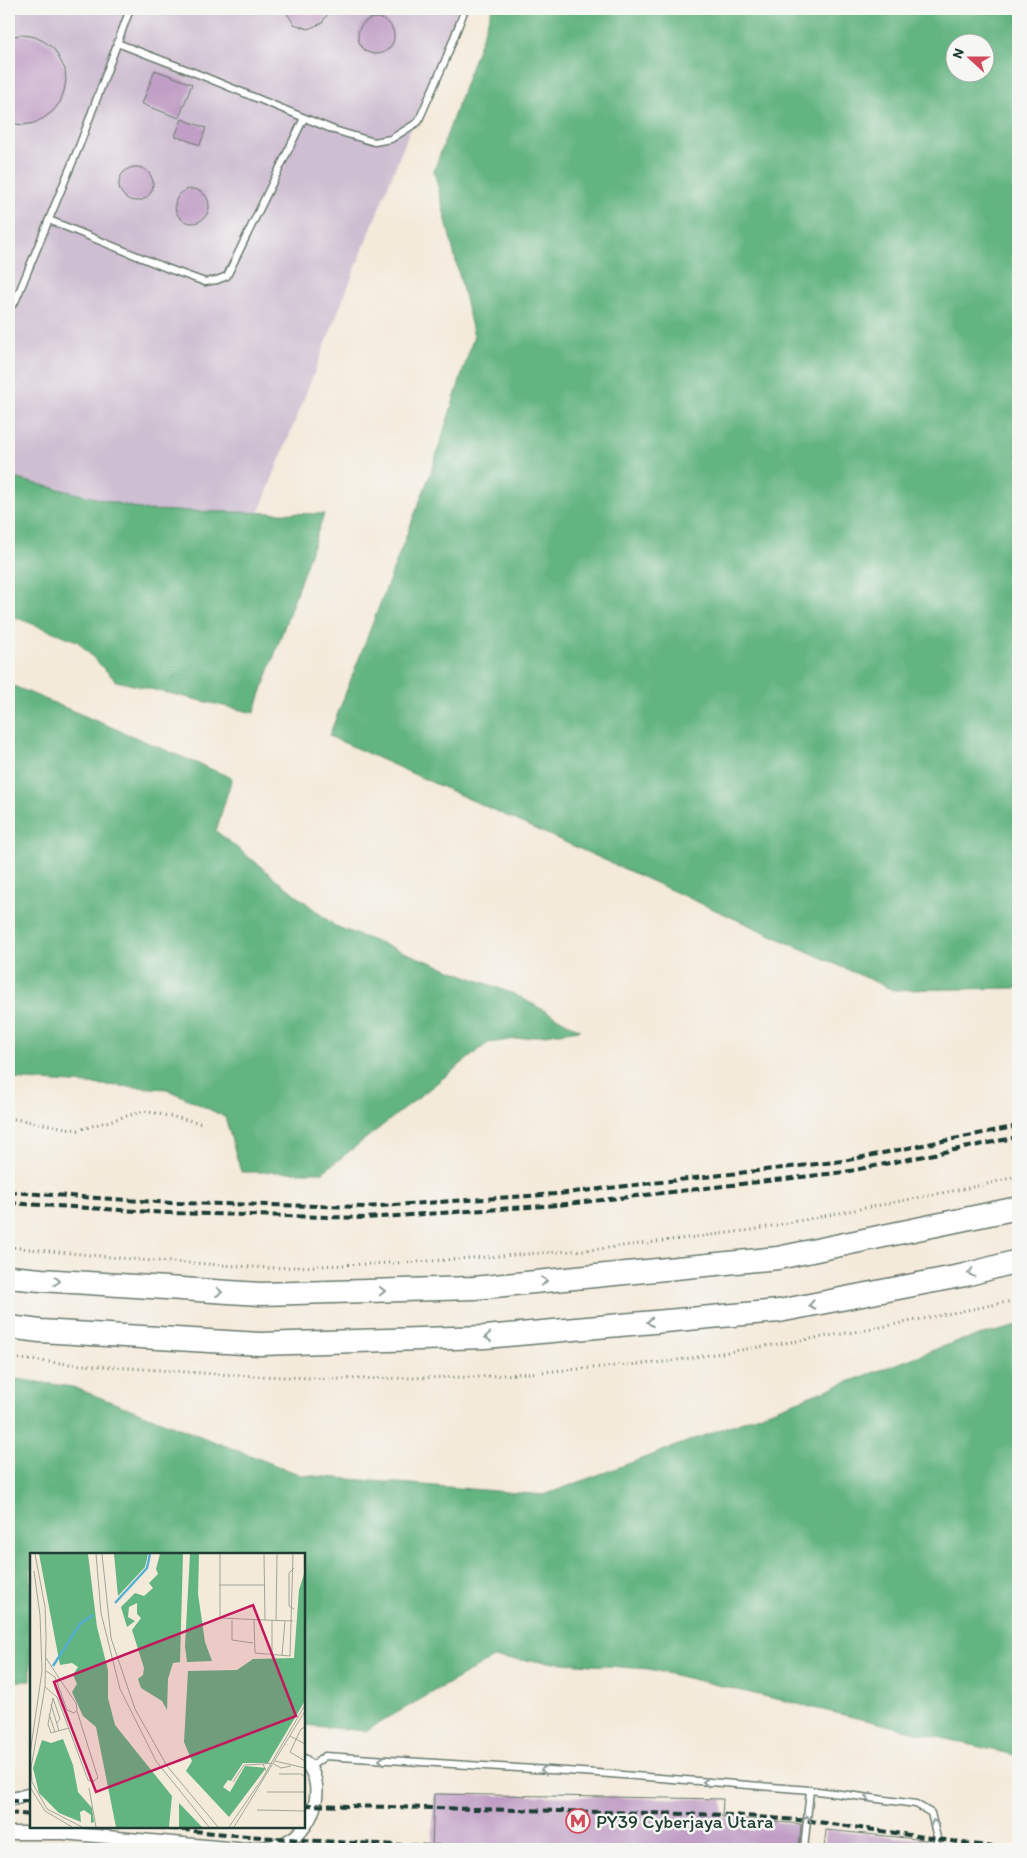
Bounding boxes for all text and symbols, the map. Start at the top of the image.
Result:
north arrow [944,32,994,82]
text: N [949,46,968,61]
one-way arrow [967,1267,976,1278]
one-way arrow [54,1276,62,1287]
one-way arrow [540,1276,548,1287]
one-way arrow [216,1286,224,1297]
one-way arrow [378,1286,386,1296]
one-way arrow [807,1299,816,1309]
one-way arrow [646,1317,654,1328]
one-way arrow [484,1331,492,1342]
inset map [30,1553,305,1828]
one-way arrow [378,1754,386,1765]
one-way arrow [540,1765,548,1776]
one-way arrow [702,1776,710,1787]
one-way arrow [864,1793,872,1803]
metro station icon: PY39 Cyberjaya Utara [565,1808,591,1834]
place label: PY39 Cyberjaya Utara [596,1810,773,1833]
one-way arrow [801,1815,812,1823]
one-way arrow [929,1819,939,1827]

